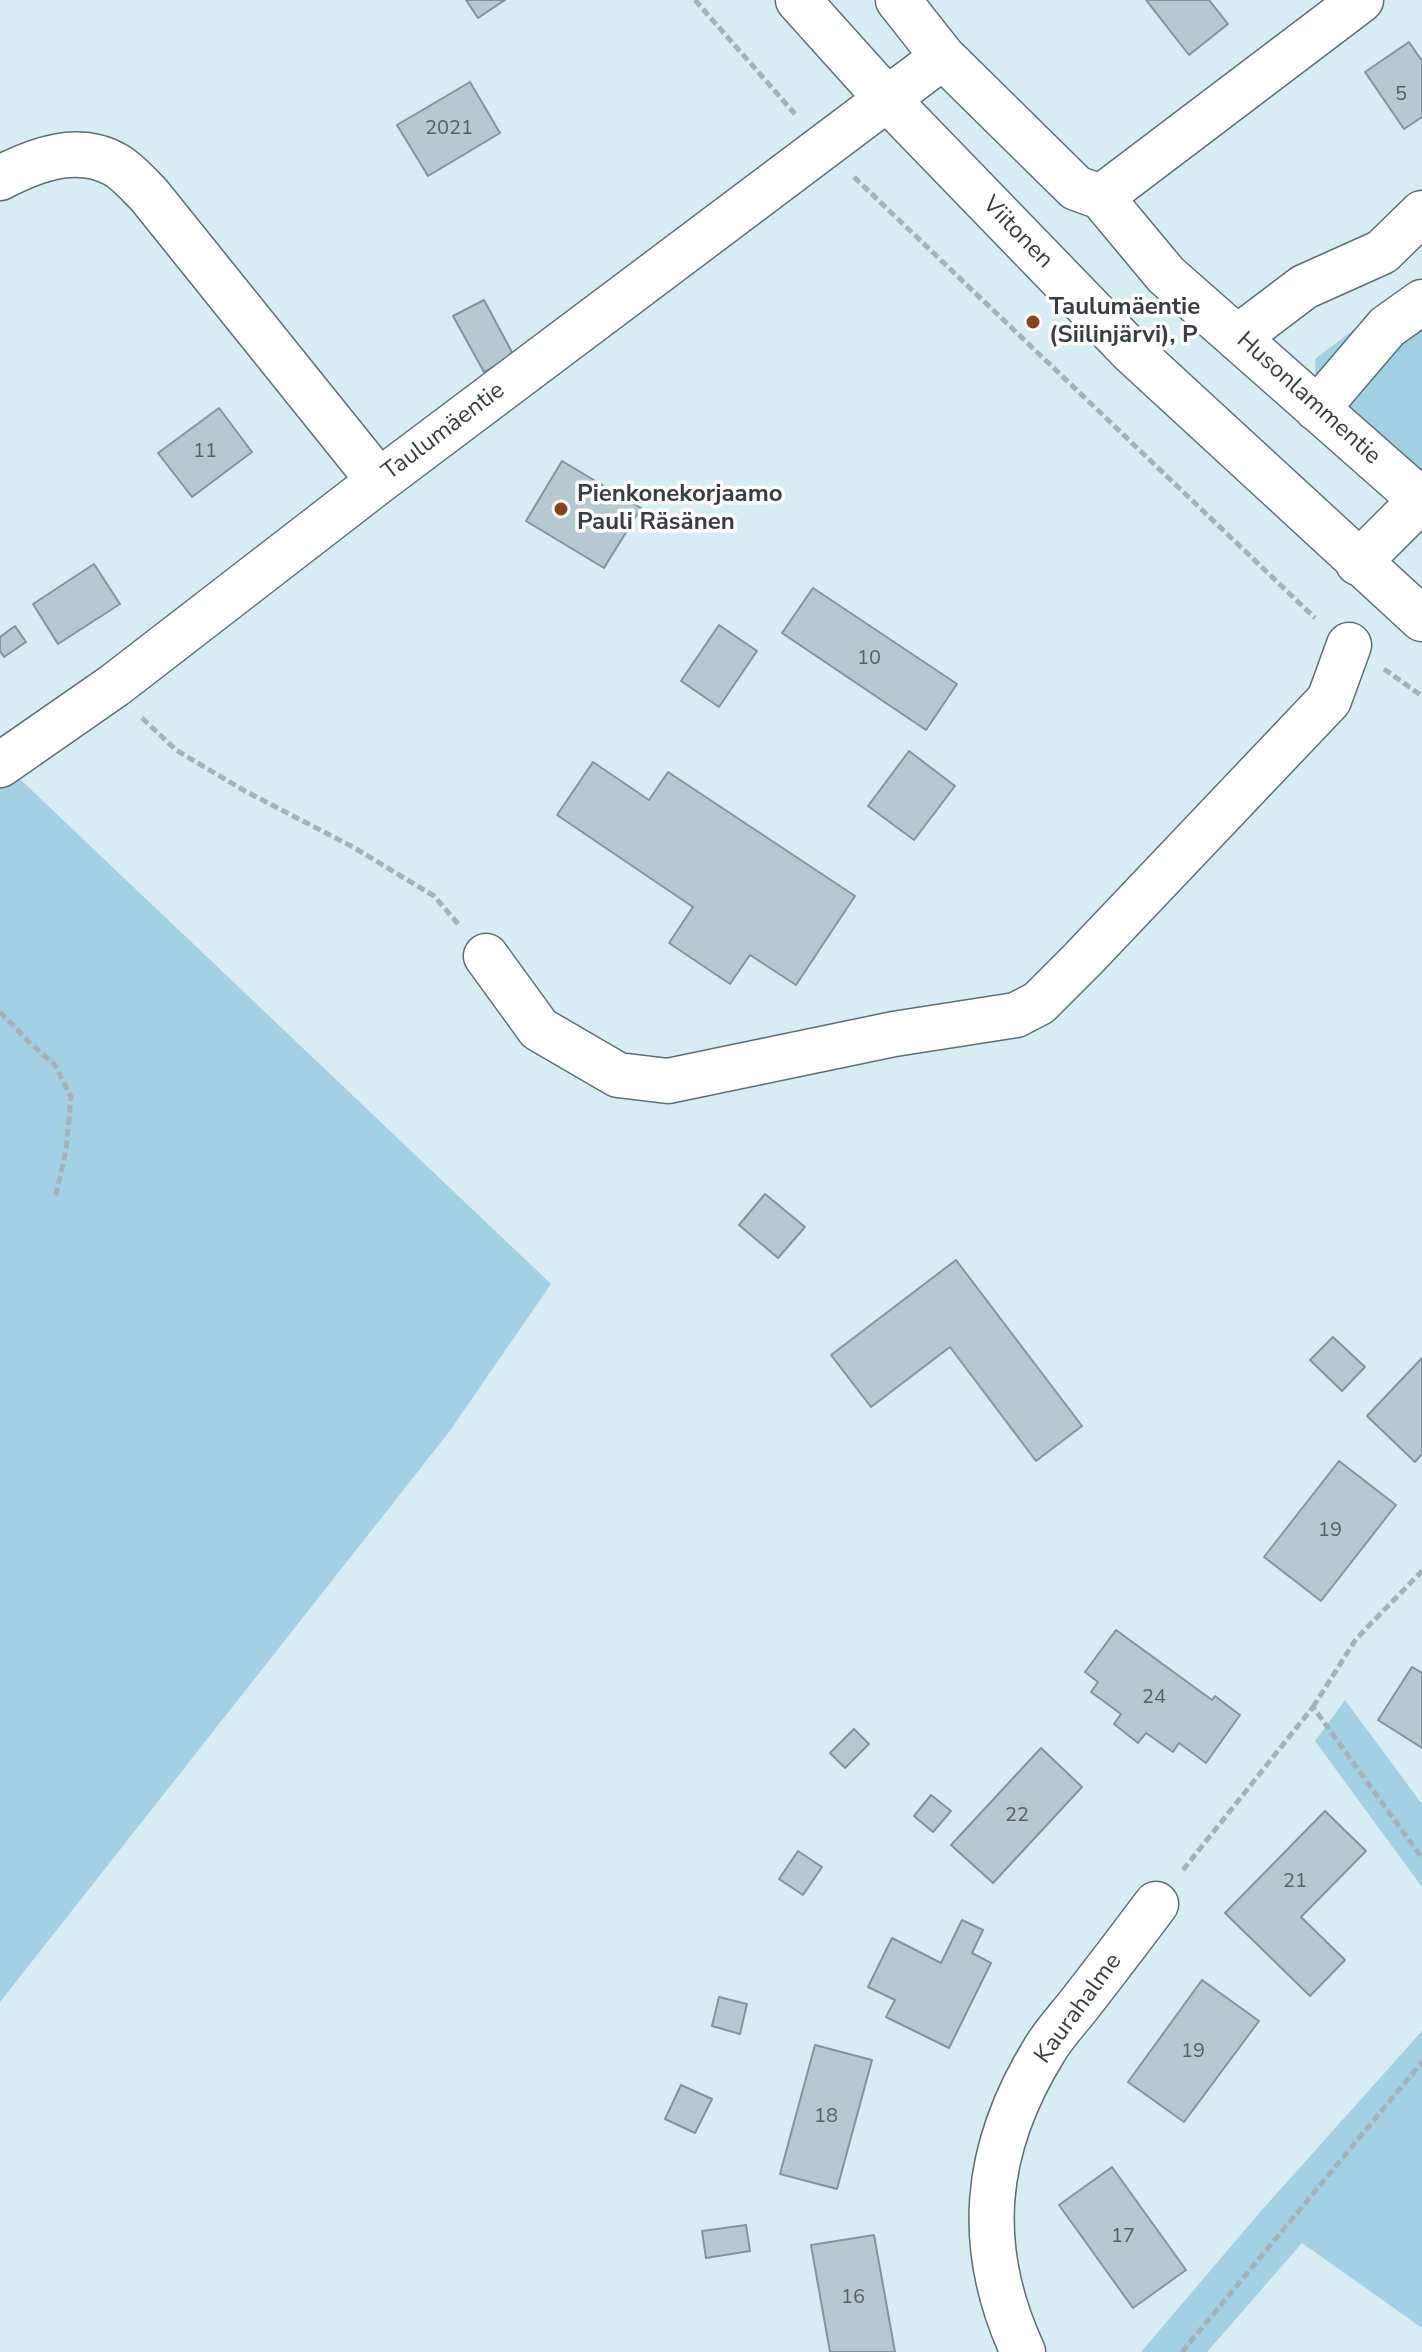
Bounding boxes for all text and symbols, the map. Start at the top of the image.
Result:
house number: 5 [1395,83,1407,107]
house number: 2021 [425,117,473,141]
street label: Viitonen [976,191,1058,275]
place label: Taulumäentie (Siilinjärvi), P [1049,294,1200,350]
marker: Taulumäentie (Siilinjärvi), P [1024,313,1042,331]
street label: Husonlammentie [1230,327,1386,471]
street label: Taulumäentie [377,377,511,487]
house number: 11 [193,440,217,464]
place label: Pienkonekorjaamo Pauli Räsänen [577,481,783,537]
marker: Pienkonekorjaamo Pauli Räsänen [552,500,570,518]
house number: 10 [857,647,881,671]
house number: 19 [1318,1519,1342,1543]
house number: 24 [1142,1686,1166,1710]
house number: 22 [1005,1804,1029,1828]
house number: 21 [1283,1870,1307,1894]
street label: Kaurahalme [1029,1948,1129,2070]
house number: 19 [1181,2040,1205,2064]
house number: 18 [814,2105,838,2129]
house number: 17 [1111,2225,1135,2249]
house number: 16 [841,2286,865,2310]

